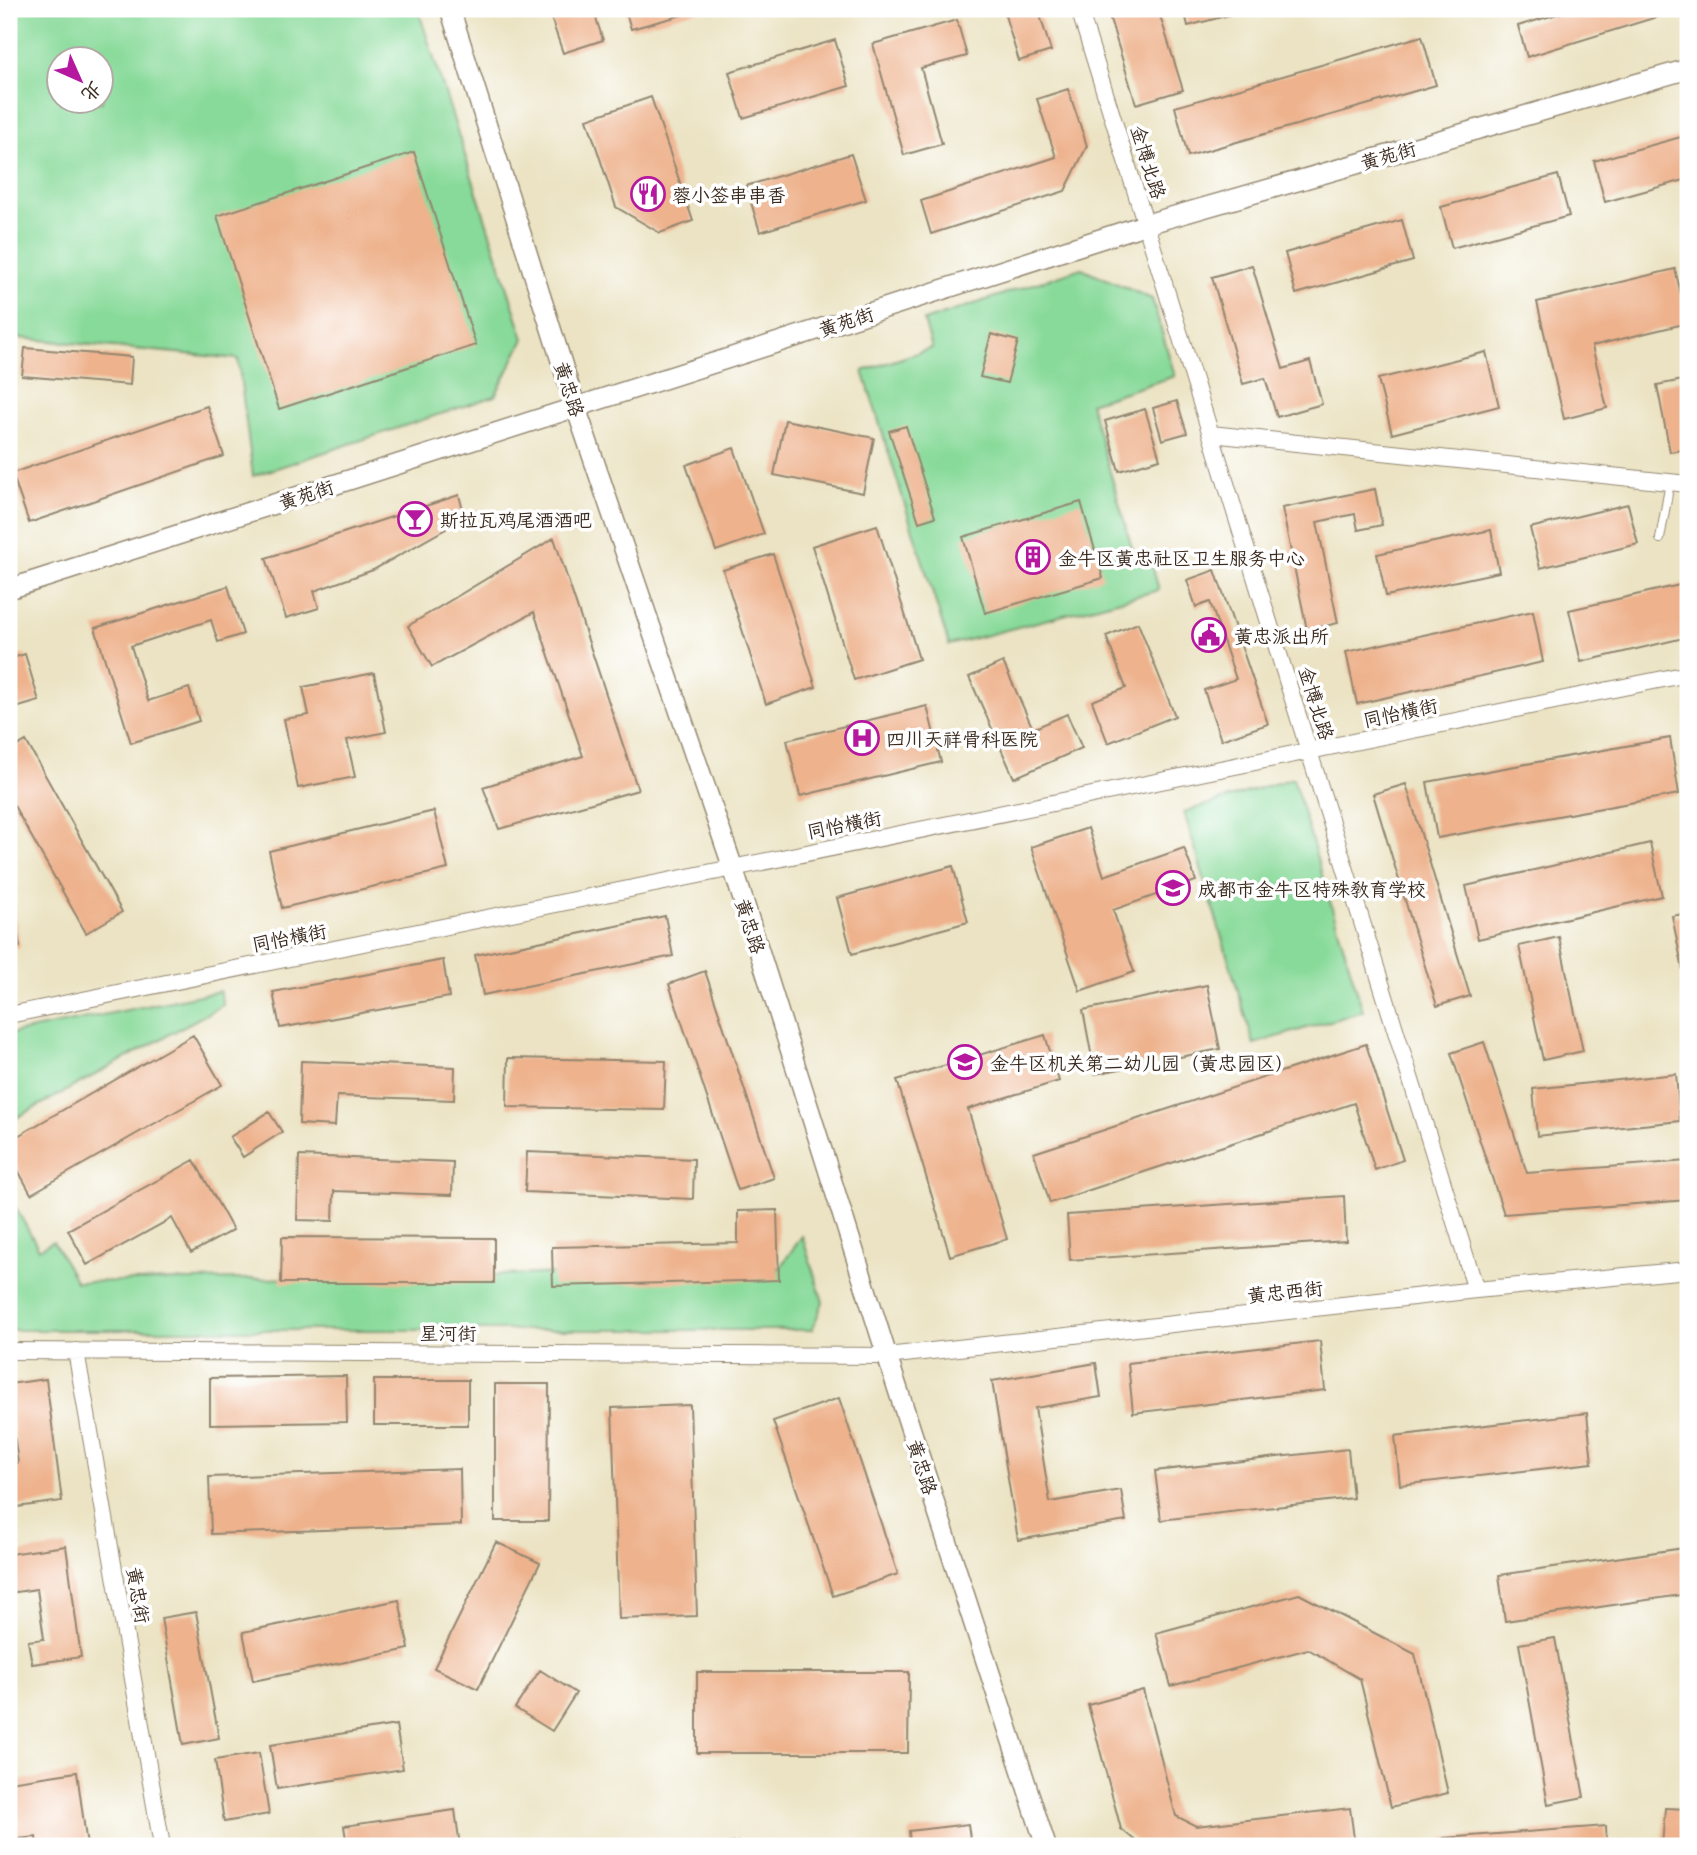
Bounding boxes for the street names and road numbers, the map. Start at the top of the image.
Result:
street label: 金博北路 [1126,122,1172,202]
street label: 黄苑街 [1357,135,1419,175]
street label: 黄苑街 [815,300,877,342]
street label: 黄忠路 [549,358,591,420]
street label: 黄苑街 [275,473,337,515]
street label: 金博北路 [1294,663,1340,743]
street label: 同怡横街 [1360,692,1440,732]
street label: 同怡横街 [804,804,884,844]
street label: 黄忠路 [730,895,772,957]
street label: 同怡横街 [249,917,329,957]
street label: 黄忠西街 [1246,1275,1324,1307]
street label: 星河街 [419,1320,477,1345]
street label: 黄忠路 [902,1436,944,1498]
street label: 黄忠街 [122,1565,156,1625]

